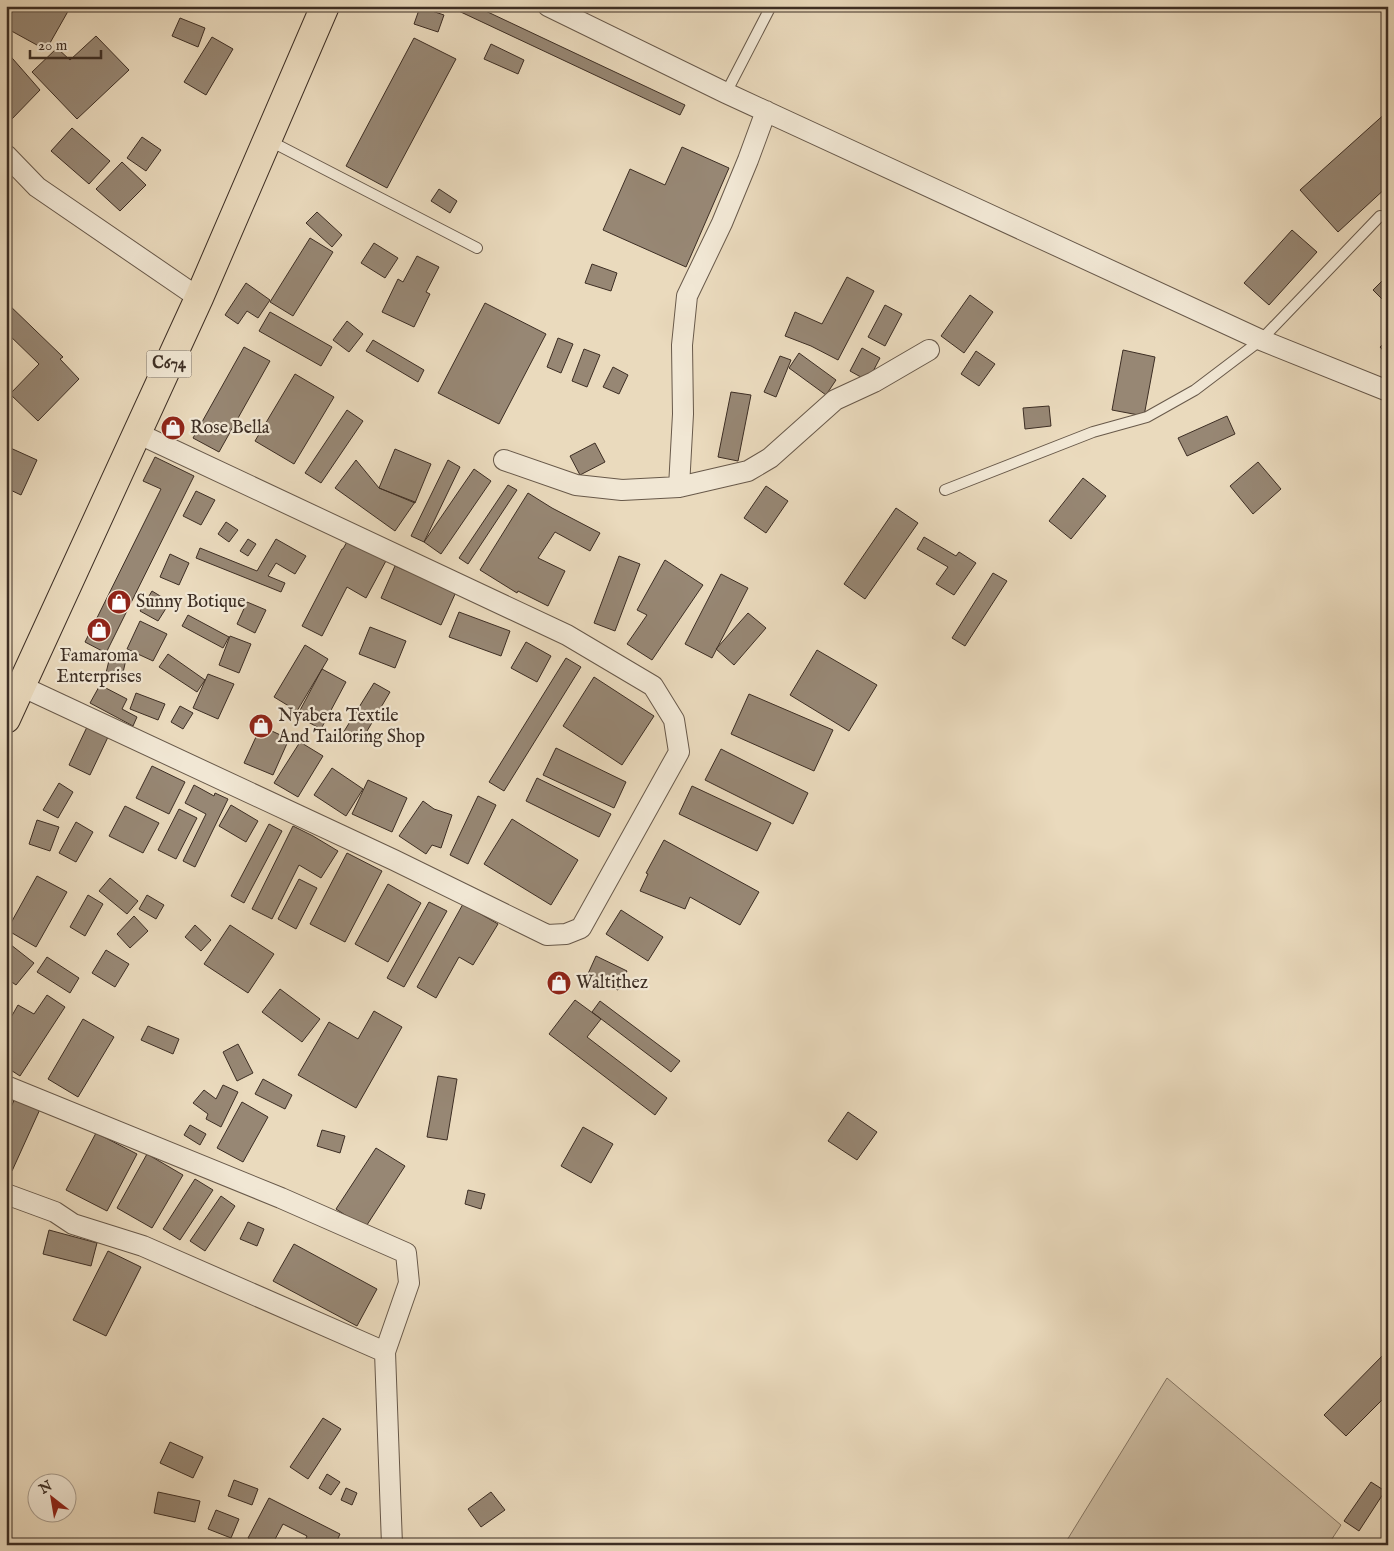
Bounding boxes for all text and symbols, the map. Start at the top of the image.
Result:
scale bar [30,28,101,60]
text: 20 m [38,36,68,55]
road number: C674 [146,350,192,378]
shop icon: Rose Bella [160,415,186,441]
place label: Rose Bella [190,417,270,440]
shop icon: Sunny Botique [106,589,132,615]
place label: Sunny Botique [136,591,245,614]
shop icon: Famaroma Enterprises [86,617,112,643]
place label: Famaroma Enterprises [56,645,142,689]
place label: Nyabera Textile And Tailoring Shop [277,705,425,749]
shop icon: Nyabera Textile And Tailoring Shop [248,713,274,739]
shop icon: Waltithez [546,970,572,996]
place label: Waltithez [576,972,648,995]
north arrow [28,1474,78,1524]
text: N [35,1477,56,1499]

